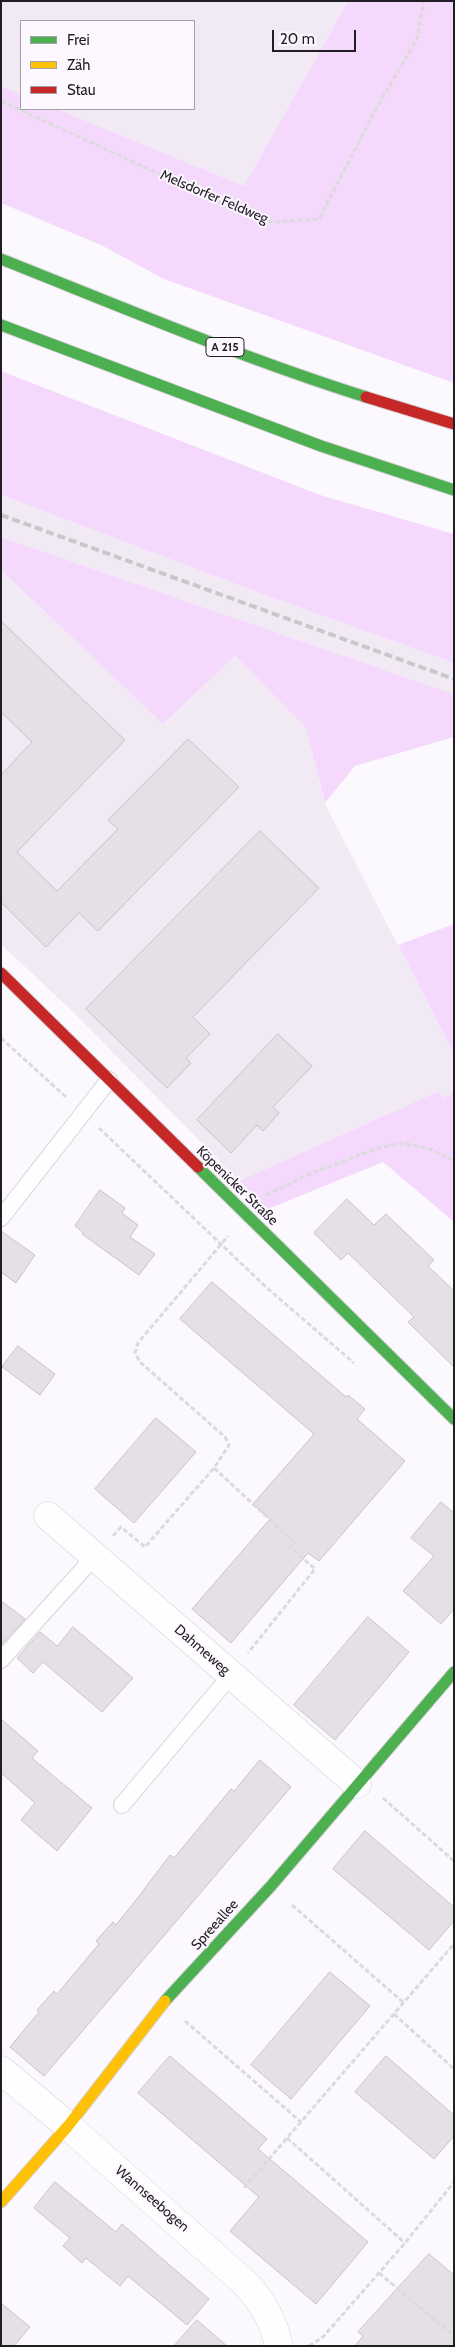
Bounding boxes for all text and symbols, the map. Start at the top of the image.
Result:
legend [20,20,195,110]
scale bar [275,20,359,52]
text: 20 m [280,30,315,48]
text: Frei [67,31,90,49]
text: Zäh [67,56,90,74]
text: Stau [67,81,96,99]
street label: Melsdorfer Feldweg [157,167,271,227]
road number: A 215 [206,338,244,357]
street label: Köpenicker Straße [193,1143,281,1229]
street label: Dahmeweg [171,1621,233,1679]
street label: Spreeallee [188,1896,242,1954]
street label: Wannseebogen [112,2162,192,2236]

